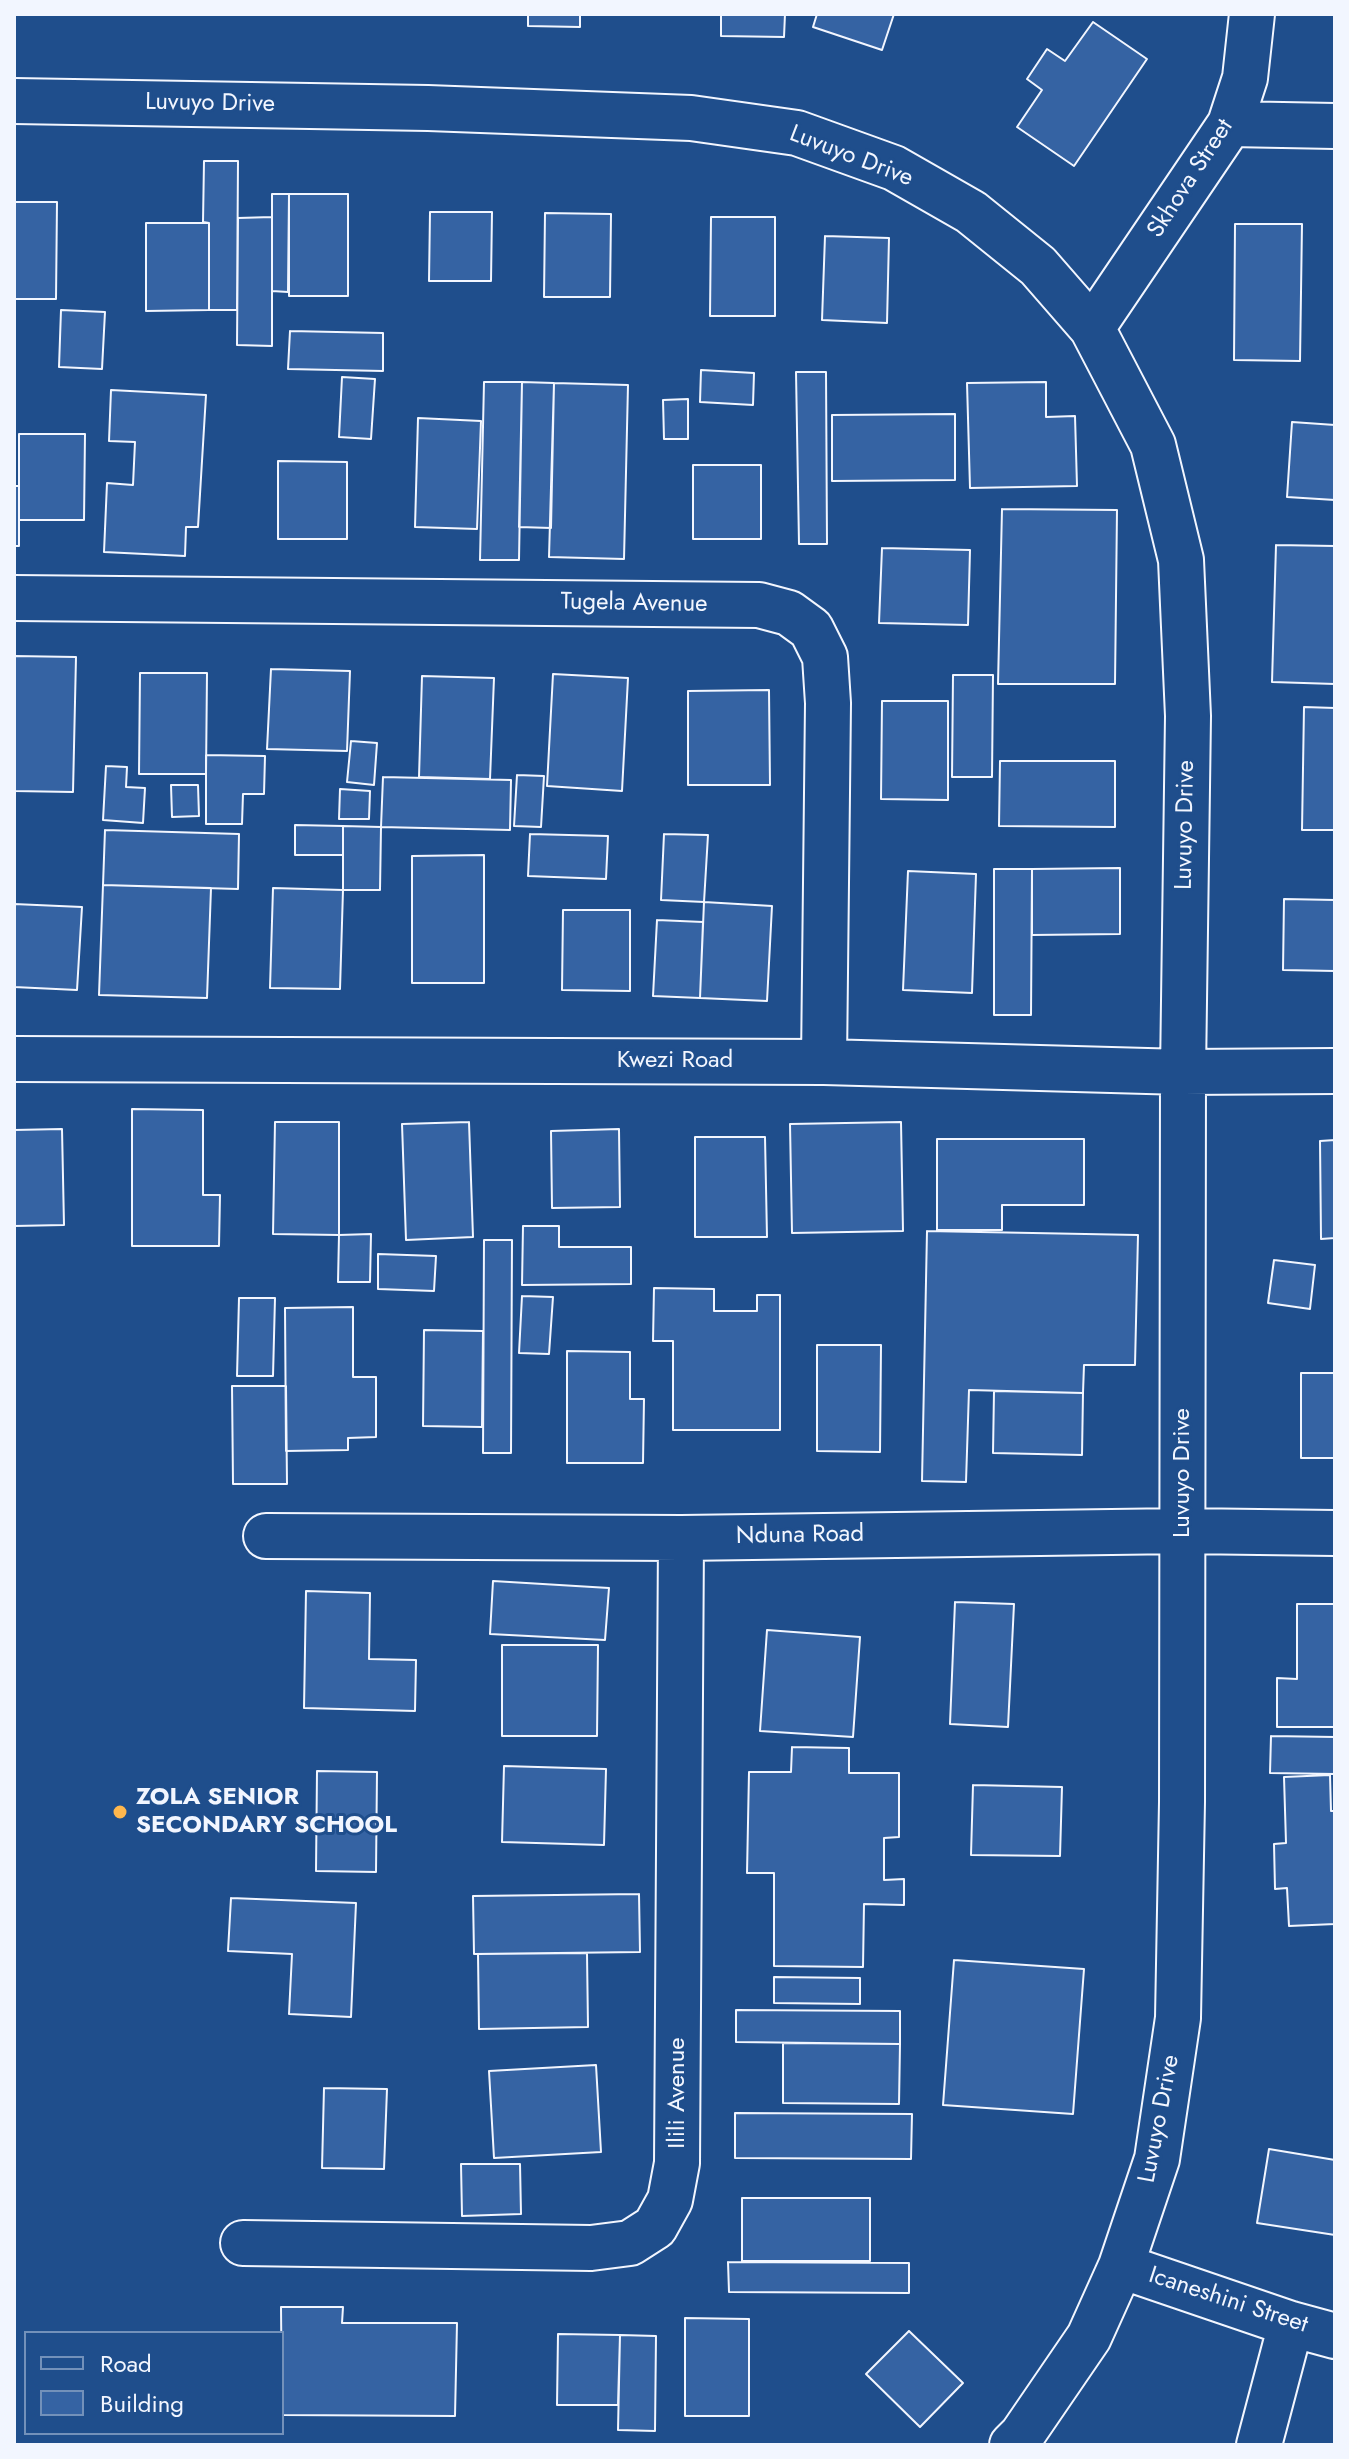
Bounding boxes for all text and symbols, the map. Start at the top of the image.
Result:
street label: Luvuyo Drive [145,88,275,120]
street label: Skhova Street [1142,114,1240,244]
street label: Luvuyo Drive [785,120,917,194]
street label: Tugela Avenue [560,588,708,620]
street label: Luvuyo Drive [1170,760,1202,890]
street label: Kwezi Road [617,1047,733,1075]
street label: Luvuyo Drive [1169,1408,1197,1538]
street label: Nduna Road [736,1520,864,1552]
place label: ZOLA SENIOR SECONDARY SCHOOL [136,1784,397,1840]
marker: ZOLA SENIOR SECONDARY SCHOOL [111,1803,129,1821]
street label: Ilili Avenue [664,2037,692,2149]
street label: Luvuyo Drive [1133,2052,1187,2186]
street label: Icaneshini Street [1145,2262,1311,2340]
legend [24,2331,284,2435]
text: Road [100,2346,152,2381]
text: Building [100,2386,184,2421]

